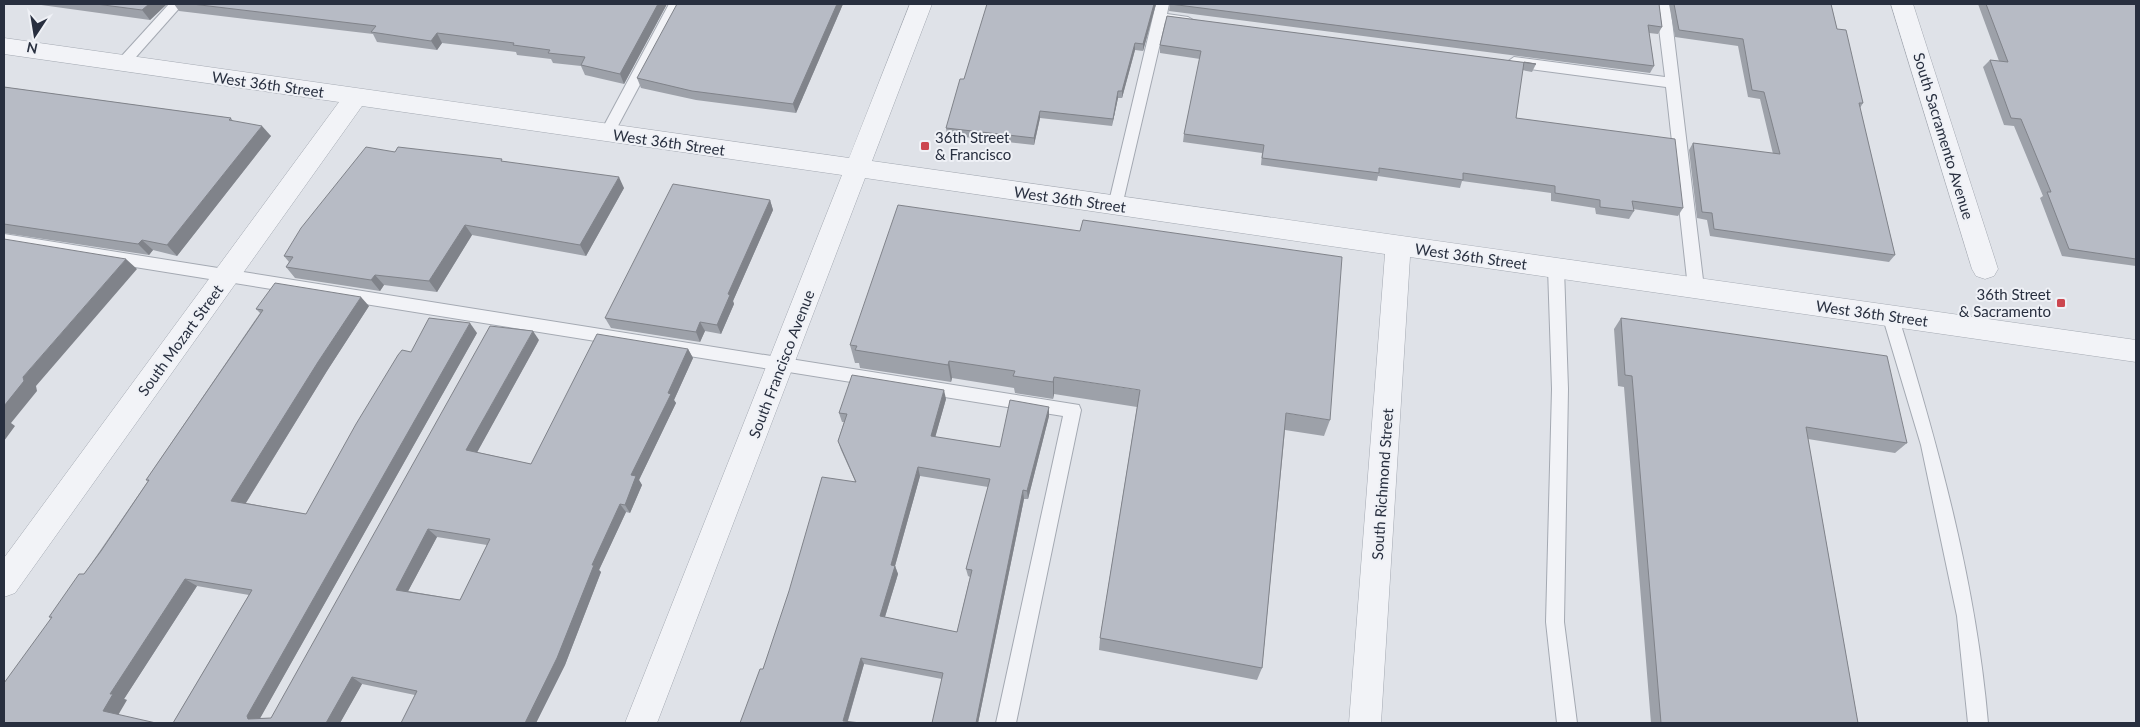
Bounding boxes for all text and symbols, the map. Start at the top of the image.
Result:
north arrow [10,10,60,60]
text: N [25,39,39,58]
street label: South Sacramento Avenue [1910,50,1978,222]
street label: West 36th Street [211,67,326,101]
street label: West 36th Street [612,125,727,159]
place label: 36th Street & Francisco [935,128,1011,163]
marker: 36th Street & Francisco [919,140,931,152]
street label: West 36th Street [1013,182,1128,216]
street label: West 36th Street [1414,239,1529,273]
street label: South Mozart Street [134,280,227,399]
place label: 36th Street & Sacramento [1959,285,2052,320]
street label: South Francisco Avenue [744,287,818,441]
street label: West 36th Street [1815,296,1930,330]
marker: 36th Street & Sacramento [2055,297,2067,309]
street label: South Richmond Street [1368,407,1396,560]

